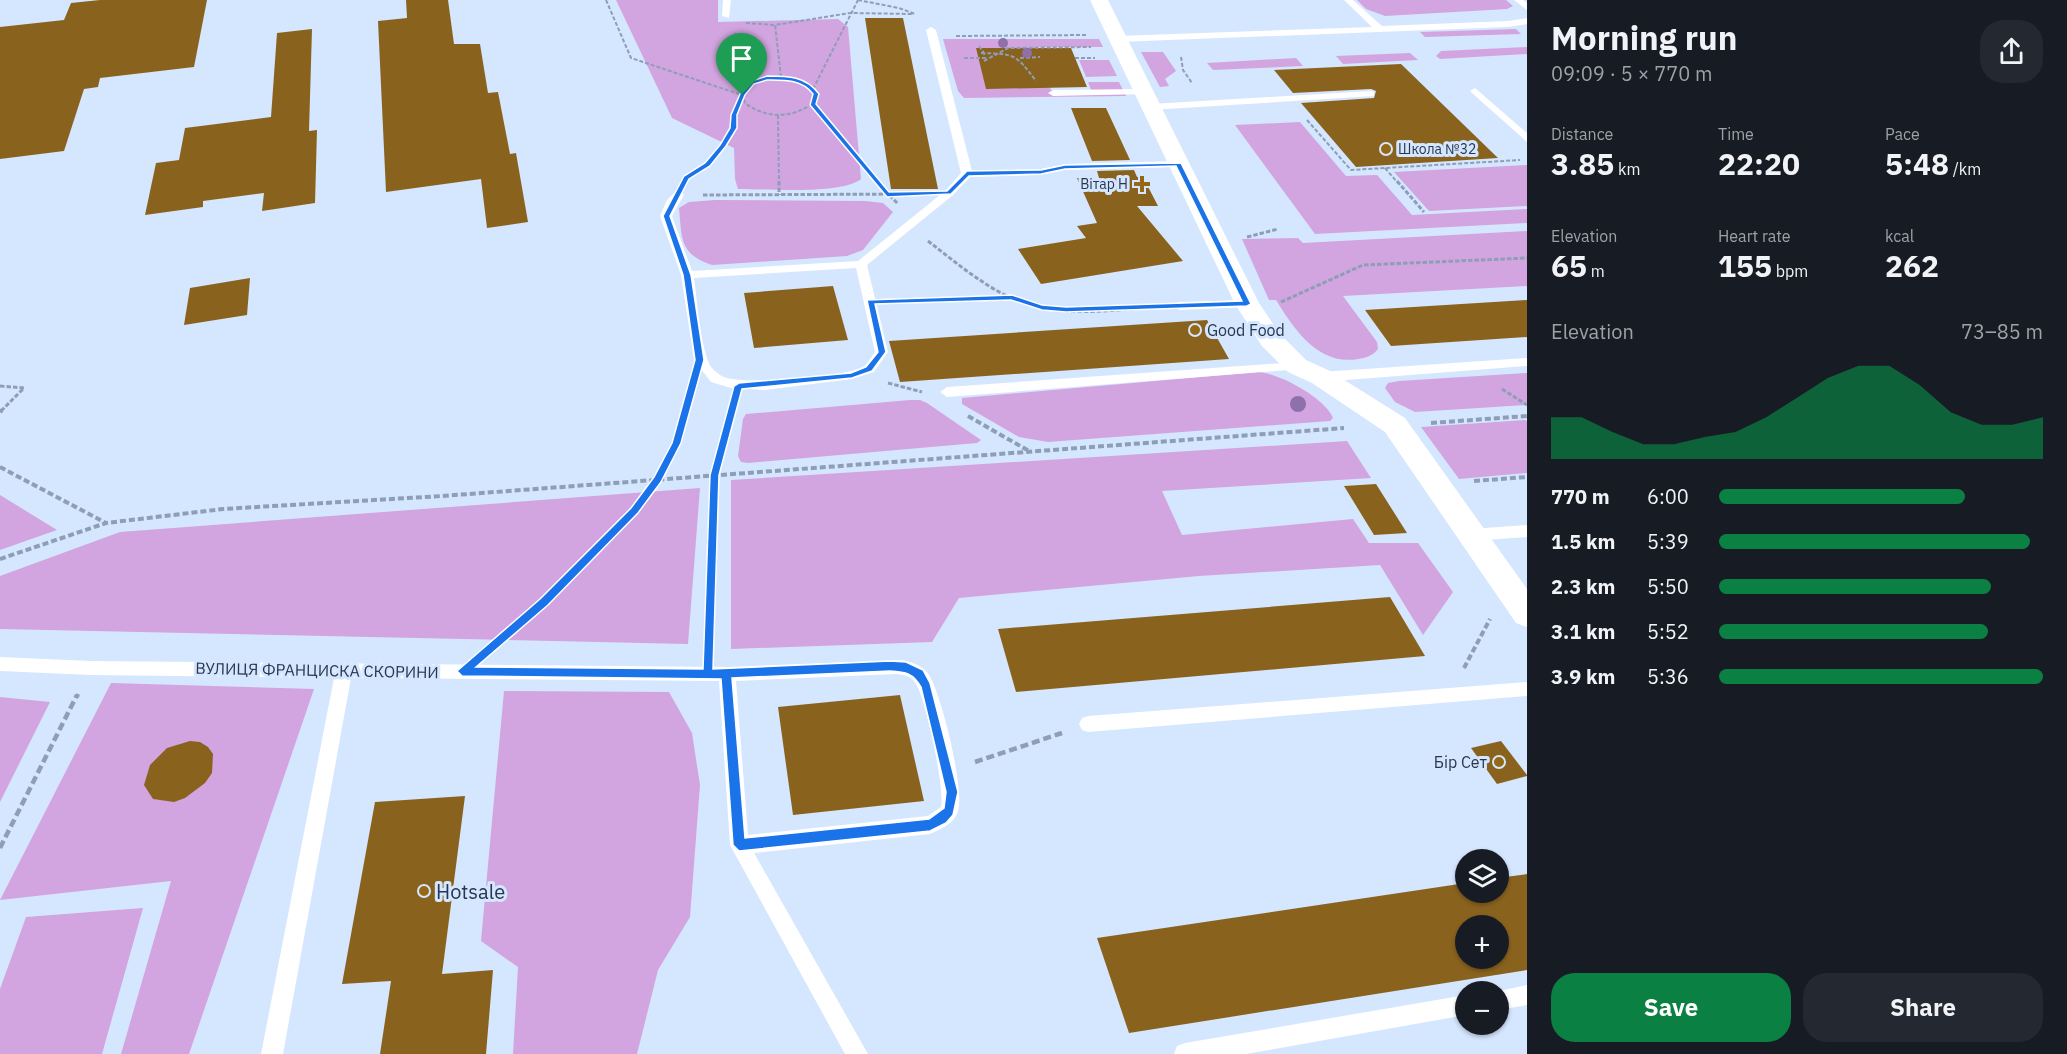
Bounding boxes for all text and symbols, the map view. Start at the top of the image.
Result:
text: Morning run [1551,16,1737,59]
button: share [1980,20,2043,83]
pin [716,33,767,95]
icon: arrive [725,42,758,75]
text: 09:09 · 5 × 770 m [1551,60,1712,87]
text: Distance [1551,124,1613,144]
text: Time [1718,124,1754,144]
text: Pace [1885,124,1920,144]
place label: Школа №32 [1398,140,1477,158]
marker: Школа №32 [1379,142,1393,156]
text: 3.85 [1551,144,1614,183]
text: 22:20 [1718,144,1800,183]
text: 5:48 [1885,144,1949,183]
text: km [1614,159,1641,179]
text: /km [1949,159,1981,179]
place label: Вітар Н [1080,175,1128,193]
marker: Вітар Н [1133,175,1151,193]
text: Elevation [1551,226,1617,246]
text: Heart rate [1718,226,1791,246]
text: kcal [1885,226,1914,246]
text: 65 [1551,246,1587,285]
text: 155 [1718,246,1772,285]
text: 262 [1885,246,1939,285]
text: m [1587,261,1605,281]
text: bpm [1772,261,1808,281]
text: Elevation [1551,318,1634,345]
text: 73–85 m [1961,318,2043,345]
place label: Good Food [1207,320,1285,340]
marker: Good Food [1188,323,1202,337]
text: 770 m [1551,483,1610,510]
text: 6:00 [1647,483,1689,510]
text: 1.5 km [1551,528,1615,555]
text: 5:39 [1647,528,1689,555]
text: 2.3 km [1551,573,1615,600]
text: 5:50 [1647,573,1689,600]
text: 3.1 km [1551,618,1615,645]
text: 5:52 [1647,618,1689,645]
street label: ВУЛИЦЯ ФРАНЦИСКА СКОРИНИ [195,658,439,682]
text: 3.9 km [1551,663,1615,690]
text: 5:36 [1647,663,1689,690]
place label: Бір Сет [1434,752,1487,772]
marker: Бір Сет [1492,755,1506,769]
map controls [1455,849,1509,1035]
button: layers [1455,849,1509,903]
place label: Hotsale [436,878,505,905]
marker: Hotsale [417,884,431,898]
button: + [1455,915,1509,969]
button: Save [1551,973,1791,1042]
button: Share [1803,973,2043,1042]
button: − [1455,981,1509,1035]

